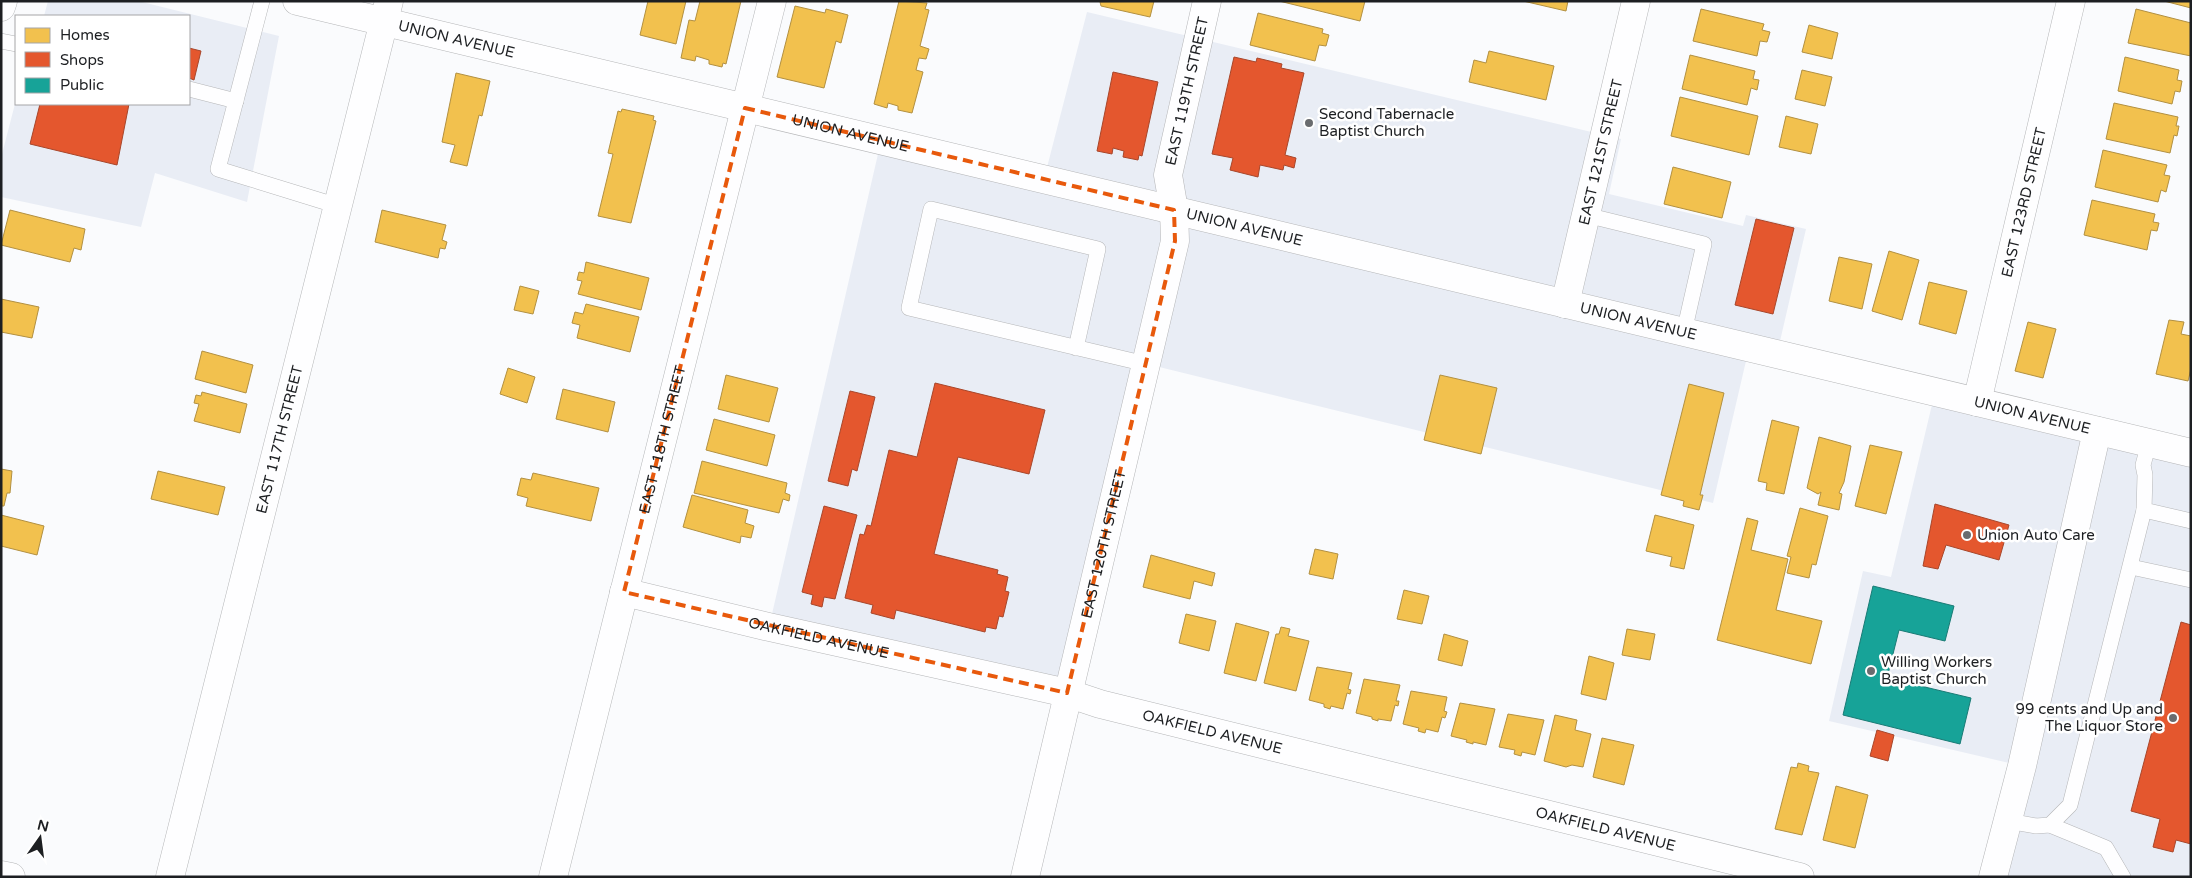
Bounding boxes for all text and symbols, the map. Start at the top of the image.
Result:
legend [15,15,190,105]
street label: EAST 119TH STREET [1161,15,1212,167]
street label: UNION AVENUE [396,16,517,62]
text: Homes [60,26,110,44]
text: Shops [60,51,104,69]
text: Public [60,76,104,94]
street label: EAST 121ST STREET [1575,77,1626,227]
place label: Second Tabernacle Baptist Church [1319,105,1454,140]
street label: UNION AVENUE [790,110,911,156]
marker: Second Tabernacle Baptist Church [1303,117,1315,129]
street label: EAST 123RD STREET [1998,126,2050,279]
street label: UNION AVENUE [1184,204,1305,250]
street label: UNION AVENUE [1578,298,1698,344]
street label: EAST 117TH STREET [252,364,307,515]
street label: EAST 118TH STREET [635,364,690,515]
street label: UNION AVENUE [1972,393,2092,438]
street label: EAST 120TH STREET [1077,468,1130,620]
place label: Union Auto Care [1977,526,2095,544]
marker: Union Auto Care [1961,529,1973,541]
street label: OAKFIELD AVENUE [747,613,891,662]
place label: Willing Workers Baptist Church [1881,653,1992,688]
marker: Willing Workers Baptist Church [1865,665,1877,677]
place label: 99 cents and Up and The Liquor Store [2016,700,2163,735]
street label: OAKFIELD AVENUE [1141,706,1284,758]
marker: 99 cents and Up and The Liquor Store [2167,712,2179,724]
street label: OAKFIELD AVENUE [1534,803,1677,855]
north arrow [15,813,65,863]
text: N [36,816,51,835]

